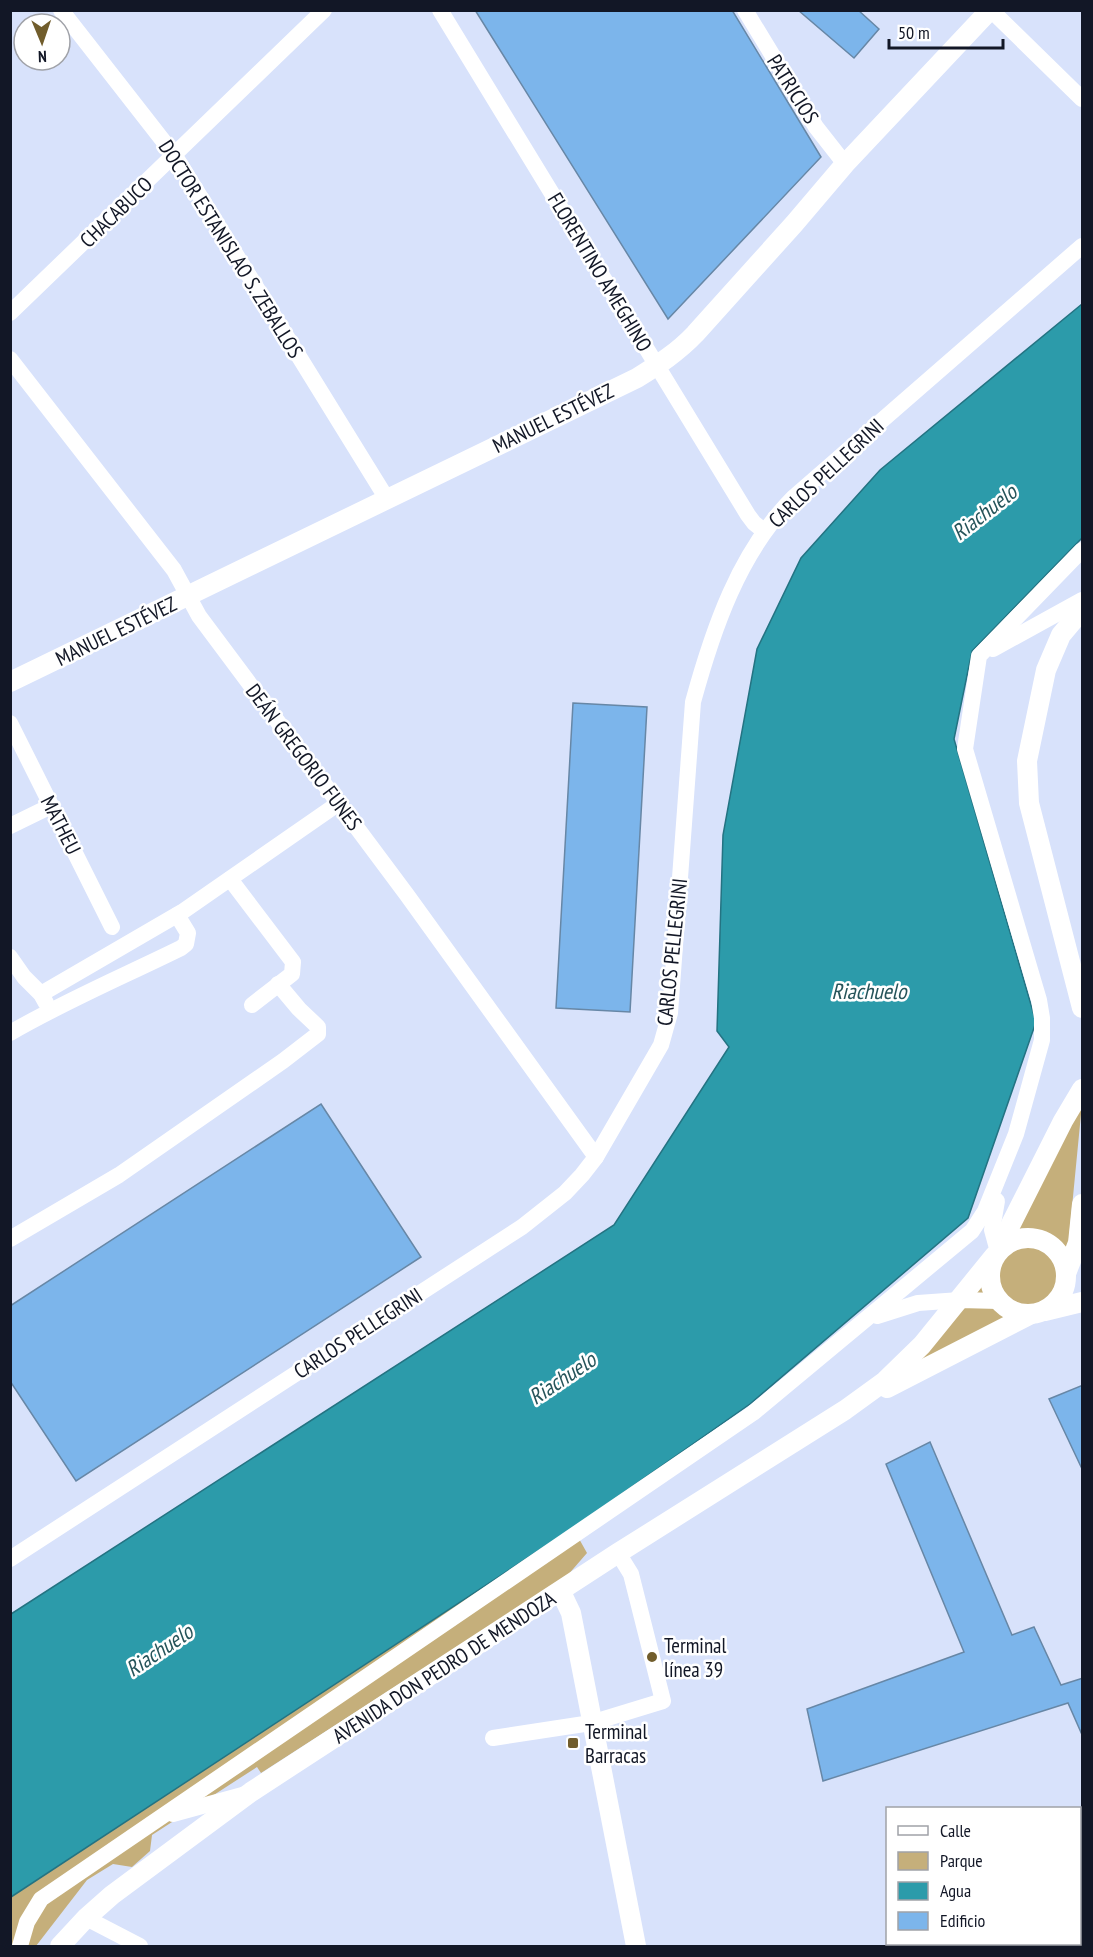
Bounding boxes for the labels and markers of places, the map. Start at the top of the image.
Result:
place label: Terminal línea 39 [664,1632,726,1683]
marker: Terminal línea 39 [645,1650,659,1664]
place label: Terminal Barracas [585,1718,647,1769]
marker: Terminal Barracas [566,1736,580,1750]

